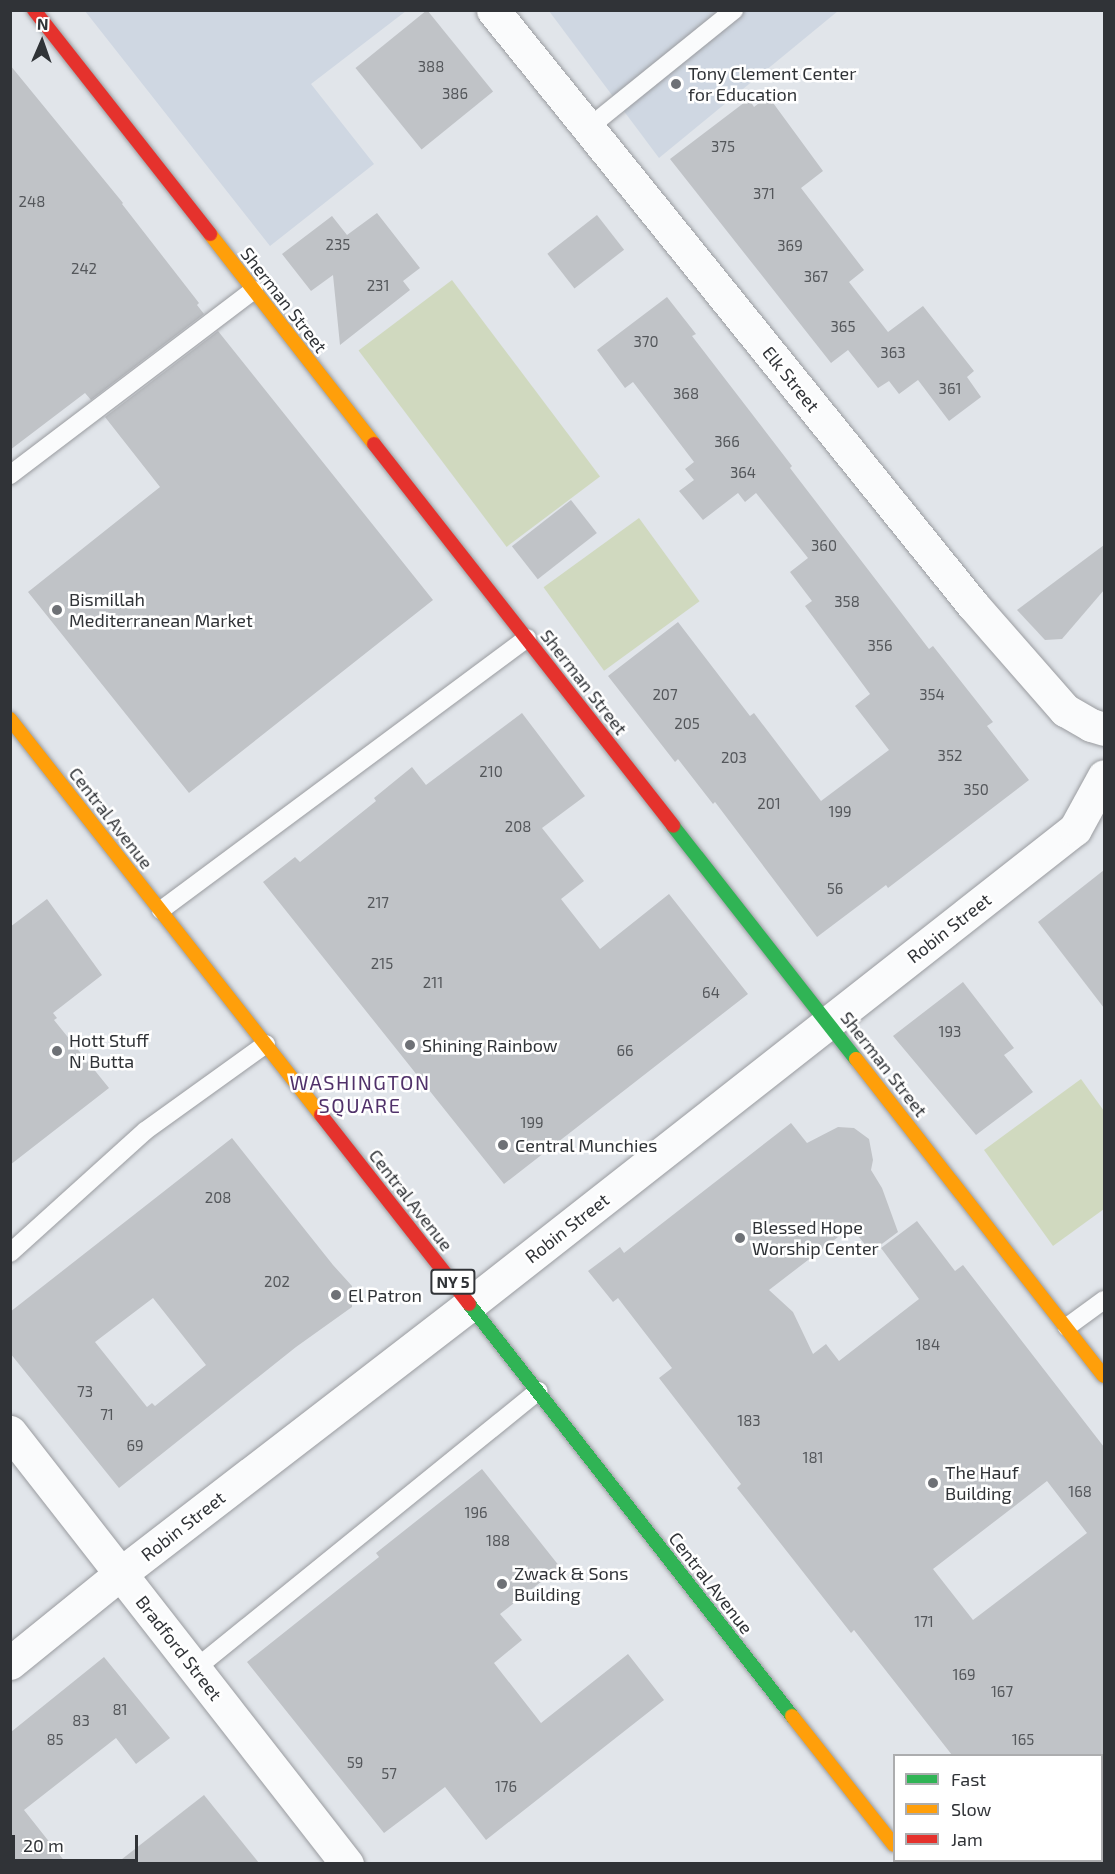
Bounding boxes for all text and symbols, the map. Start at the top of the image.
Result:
north arrow [12,12,72,72]
text: N [37,14,49,33]
house number: 388 [418,58,444,76]
place label: Tony Clement Center for Education [688,63,857,106]
marker: Tony Clement Center for Education [669,77,683,91]
house number: 386 [442,85,468,103]
house number: 375 [711,138,735,156]
house number: 371 [753,185,775,203]
house number: 248 [19,193,45,211]
house number: 235 [326,236,350,254]
house number: 369 [777,237,803,255]
street label: Sherman Street [236,243,332,357]
house number: 242 [71,260,97,278]
house number: 367 [804,268,828,286]
house number: 231 [367,277,389,295]
house number: 365 [831,318,855,336]
house number: 370 [633,333,659,351]
street label: Elk Street [758,342,824,416]
house number: 363 [880,344,906,362]
house number: 361 [939,380,961,398]
house number: 368 [673,385,699,403]
house number: 366 [714,433,740,451]
house number: 364 [730,464,756,482]
house number: 360 [811,537,837,555]
place label: Bismillah Mediterranean Market [69,589,253,632]
house number: 358 [834,593,860,611]
marker: Bismillah Mediterranean Market [50,603,64,617]
street label: Sherman Street [536,625,632,739]
house number: 356 [868,637,892,655]
house number: 207 [652,686,678,704]
house number: 354 [919,686,945,704]
house number: 205 [674,715,700,733]
house number: 352 [938,747,962,765]
house number: 203 [721,749,747,767]
street label: Central Avenue [64,762,158,874]
house number: 210 [479,763,503,781]
house number: 350 [963,781,989,799]
house number: 201 [757,795,781,813]
house number: 199 [828,803,852,821]
house number: 208 [505,818,531,836]
house number: 56 [827,880,843,898]
street label: Robin Street [903,889,995,967]
house number: 217 [367,894,389,912]
house number: 215 [371,955,393,973]
house number: 211 [423,974,443,992]
house number: 64 [702,984,720,1002]
street label: Sherman Street [836,1007,932,1121]
house number: 193 [939,1023,961,1041]
place label: Hott Stuff N' Butta [69,1030,149,1072]
place label: Shining Rainbow [422,1034,558,1056]
marker: Shining Rainbow [403,1038,417,1052]
house number: 66 [616,1042,634,1060]
marker: Hott Stuff N' Butta [50,1044,64,1058]
district label: WASHINGTON SQUARE [289,1070,431,1117]
house number: 199 [520,1114,544,1132]
place label: Central Munchies [515,1134,658,1156]
marker: Central Munchies [496,1138,510,1152]
street label: Central Avenue [364,1144,458,1256]
house number: 208 [205,1189,231,1207]
street label: Robin Street [521,1189,613,1267]
place label: Blessed Hope Worship Center [752,1217,879,1260]
marker: Blessed Hope Worship Center [733,1231,747,1245]
road number: NY 5 [429,1269,477,1295]
house number: 202 [264,1273,290,1291]
place label: El Patron [348,1284,422,1306]
marker: El Patron [329,1288,343,1302]
house number: 184 [916,1336,940,1354]
house number: 73 [77,1383,93,1401]
house number: 71 [100,1406,114,1424]
house number: 183 [737,1412,761,1430]
house number: 69 [126,1437,144,1455]
house number: 181 [802,1449,824,1467]
place label: The Hauf Building [945,1462,1019,1504]
marker: The Hauf Building [926,1476,940,1490]
house number: 168 [1068,1483,1092,1501]
street label: Robin Street [137,1487,229,1565]
house number: 196 [464,1504,488,1522]
street label: Central Avenue [664,1527,758,1639]
house number: 188 [486,1532,510,1550]
place label: Zwack & Sons Building [514,1563,629,1606]
marker: Zwack & Sons Building [495,1577,509,1591]
street label: Bradford Street [131,1591,227,1705]
house number: 171 [914,1613,934,1631]
house number: 169 [952,1666,976,1684]
house number: 167 [991,1683,1013,1701]
house number: 81 [112,1701,128,1719]
house number: 83 [72,1712,90,1730]
house number: 85 [46,1731,64,1749]
house number: 165 [1012,1731,1034,1749]
house number: 59 [347,1754,363,1772]
legend [893,1754,1103,1862]
house number: 57 [381,1765,397,1783]
text: Fast [951,1768,986,1790]
house number: 176 [495,1778,517,1796]
text: Slow [951,1798,991,1820]
scale bar [15,1823,141,1861]
text: Jam [951,1828,983,1850]
text: 20 m [23,1834,64,1856]

